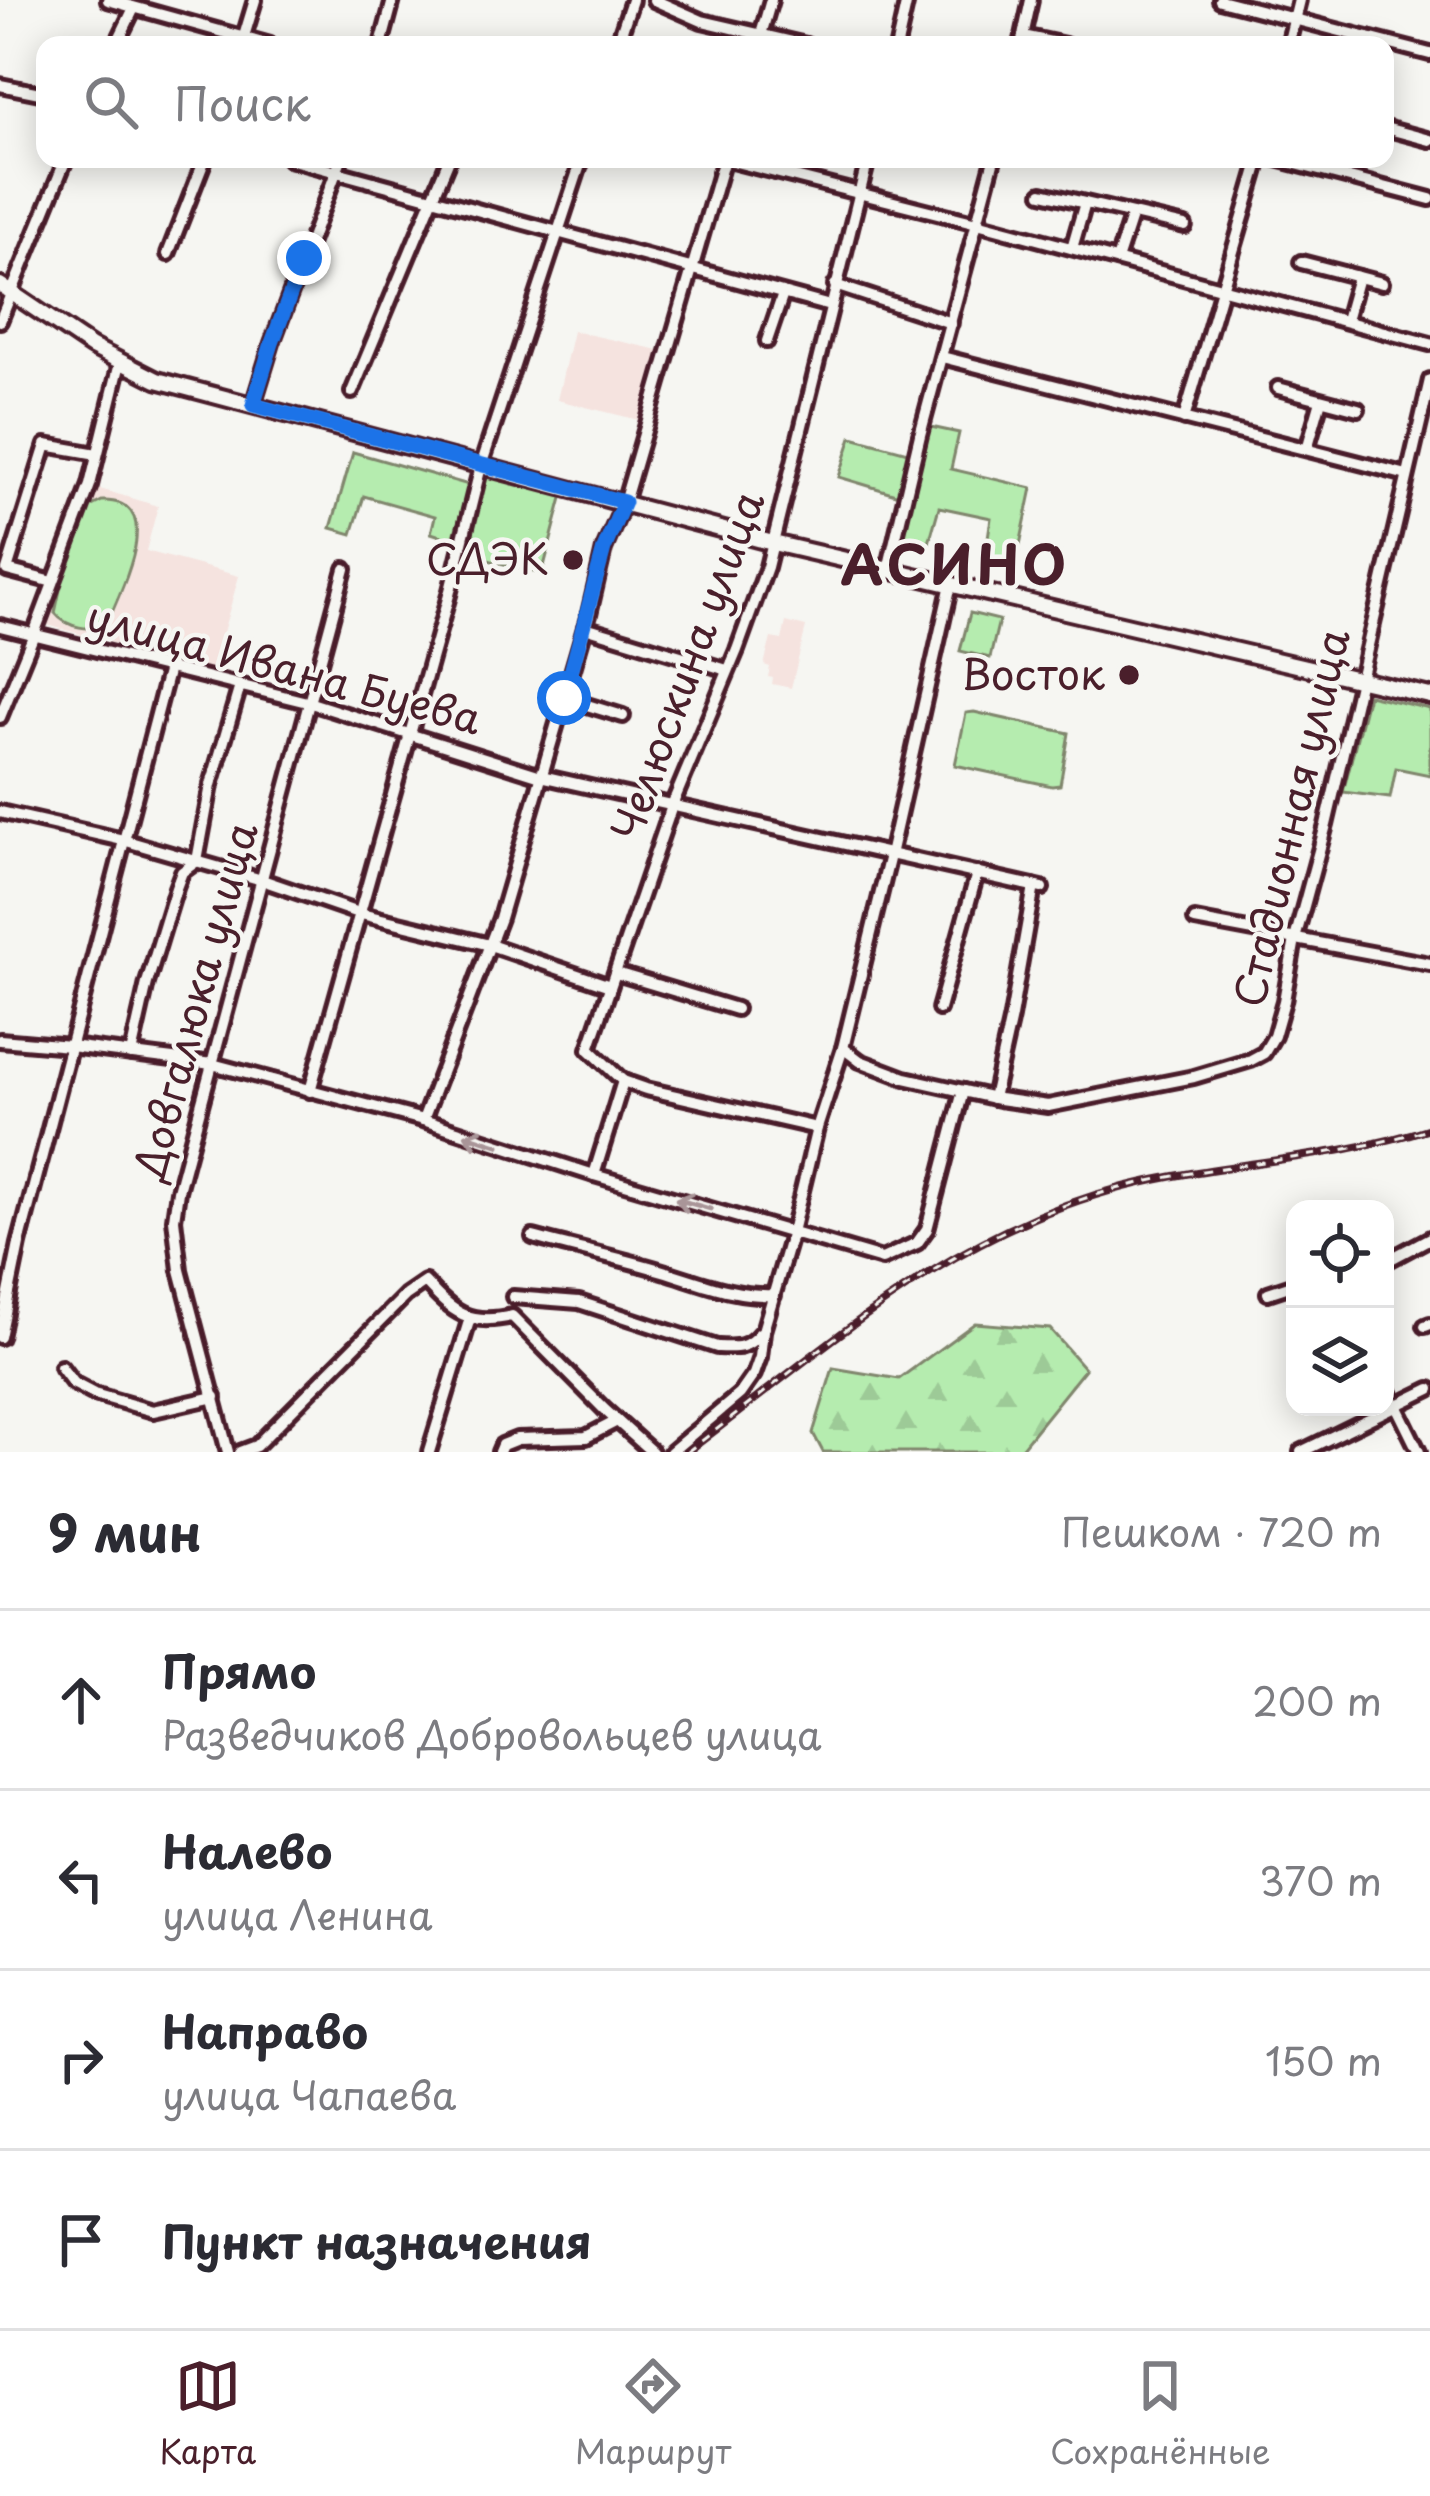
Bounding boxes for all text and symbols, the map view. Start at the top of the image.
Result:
search box [36,36,1394,168]
text: Поиск [174,68,311,136]
icon: search [78,69,144,135]
route end [277,231,331,285]
street label: Челюскина улица [593,481,778,849]
district label: АСИНО [841,522,1069,603]
place label: СДЭК [426,526,549,589]
marker: СДЭК [560,547,586,573]
street label: улица Ивана Буева [80,583,489,749]
street label: Стадионная улица [1215,622,1364,1013]
place label: Восток [961,641,1105,704]
marker: Восток [1116,662,1142,688]
route start [537,671,591,725]
street label: Довгалюка улица [115,814,272,1188]
one-way arrow [464,1127,502,1149]
one-way arrow [675,1191,713,1213]
map controls [1286,1200,1394,1416]
button: locate [1286,1200,1394,1308]
button: layers [1286,1308,1394,1416]
text: 9 мин [48,1492,202,1569]
text: Пешком · 720 m [1061,1501,1382,1560]
text: Прямо [162,1636,316,1704]
icon: ahead [48,1667,114,1733]
text: 200 m [1252,1670,1382,1729]
text: Разведчиков Добровольцев улица [162,1704,822,1763]
text: Налево [162,1816,332,1884]
icon: left [48,1847,114,1913]
text: 370 m [1259,1850,1382,1909]
text: улица Ленина [162,1884,433,1943]
text: Направо [162,1996,368,2064]
icon: right [48,2027,114,2093]
text: 150 m [1265,2030,1382,2089]
text: улица Чапаева [162,2064,456,2123]
text: Пункт назначения [162,2206,592,2274]
icon: arrive [48,2207,114,2273]
tab: Карта [159,2353,256,2475]
tab: Маршрут [575,2353,731,2475]
tab: Сохранённые [1050,2353,1271,2475]

